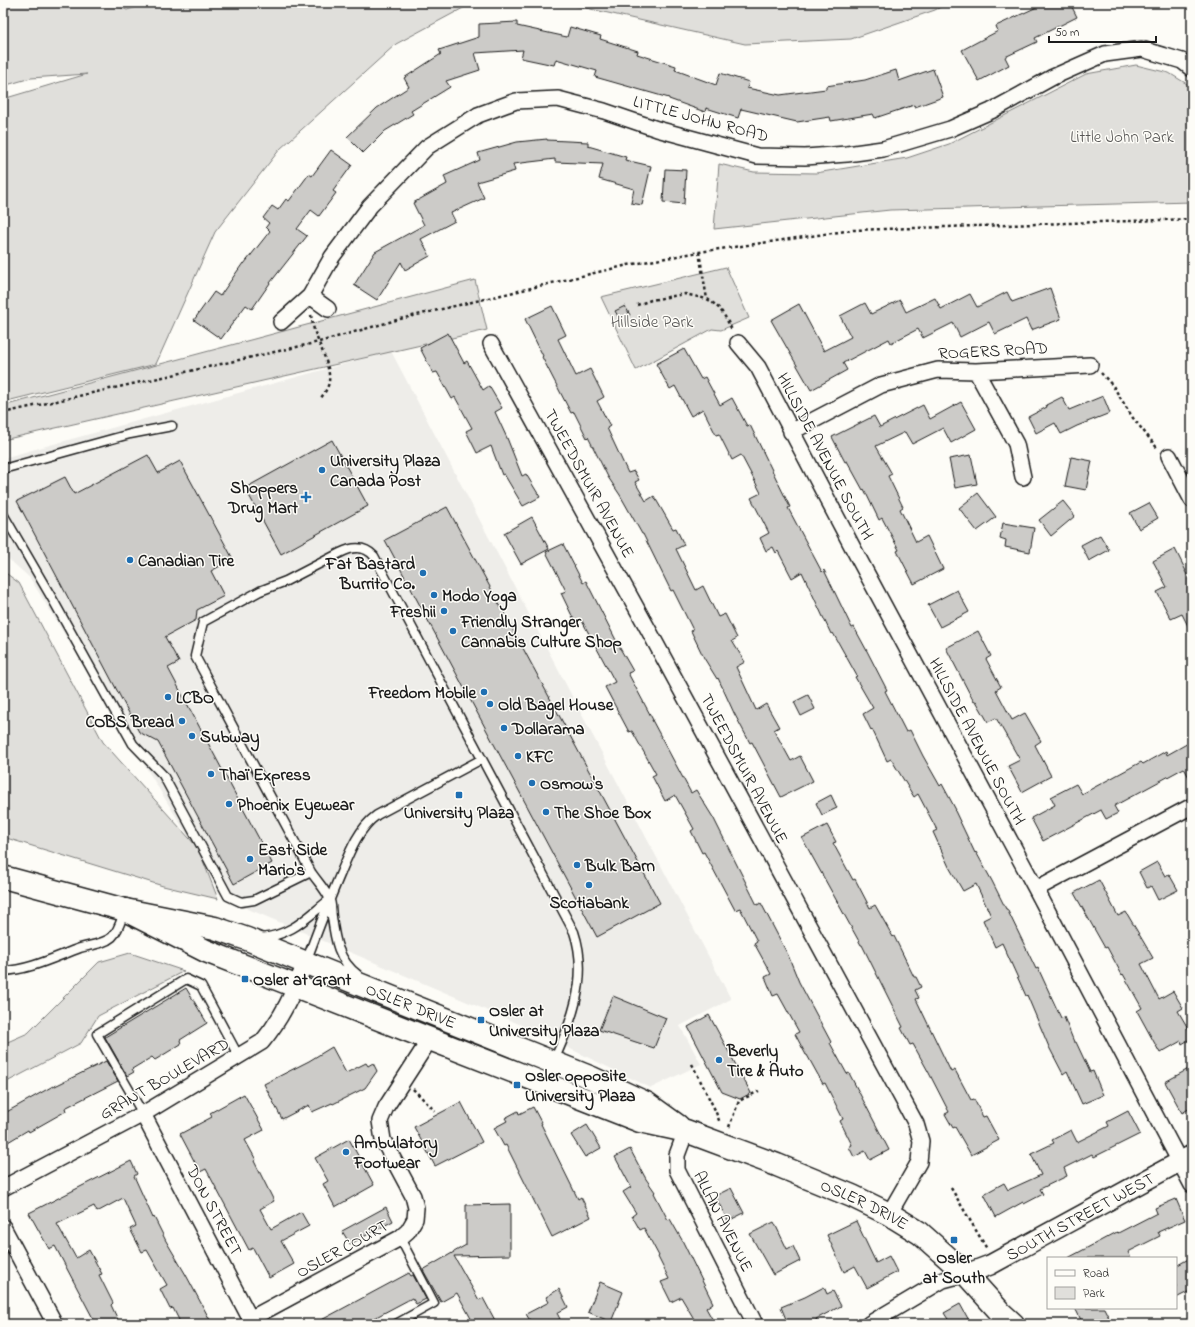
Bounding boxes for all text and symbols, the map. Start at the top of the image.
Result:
scale bar [1049,18,1156,44]
text: 50 m [1055,24,1079,42]
street label: LITTLE JOHN ROAD [630,89,771,150]
park label: Little John Park [1070,125,1174,150]
park label: Hillside Park [611,310,694,335]
street label: ROGERS ROAD [938,336,1049,367]
street label: HILLSIDE AVENUE SOUTH [770,369,880,545]
street label: TWEEDSMUIR AVENUE [537,405,640,563]
place label: University Plaza Canada Post [330,449,440,494]
marker: University Plaza Canada Post [317,465,327,475]
place label: Shoppers Drug Mart [227,476,298,523]
marker: Shoppers Drug Mart [301,492,311,502]
place label: Canadian Tire [138,549,236,574]
place label: Fat Bastard Burrito Co. [325,552,416,597]
marker: Canadian Tire [125,555,135,565]
marker: Fat Bastard Burrito Co. [418,568,428,578]
place label: Modo Yoga [442,584,517,611]
marker: Modo Yoga [429,590,439,600]
place label: Freshii [390,600,436,625]
marker: Freshii [439,606,449,616]
place label: Friendly Stranger Cannabis Culture Shop [460,610,622,655]
marker: Friendly Stranger Cannabis Culture Shop [448,626,458,636]
street label: HILLSIDE AVENUE SOUTH [922,654,1032,830]
place label: Freedom Mobile [368,681,477,706]
place label: LCBO [176,686,214,711]
marker: Freedom Mobile [479,687,489,697]
street label: TWEEDSMUIR AVENUE [693,689,794,848]
marker: LCBO [163,692,173,702]
place label: Old Bagel House [498,693,615,720]
marker: Old Bagel House [485,699,495,709]
place label: COBS Bread [86,710,174,735]
marker: COBS Bread [177,716,187,726]
place label: Dollarama [511,717,585,742]
marker: Dollarama [499,723,509,733]
place label: Subway [200,725,260,752]
marker: Subway [187,731,197,741]
place label: KFC [526,745,554,770]
marker: KFC [513,751,523,761]
place label: Thaï Express [219,763,311,788]
marker: Thaï Express [206,769,216,779]
place label: Osmow's [540,772,604,797]
marker: Osmow's [527,778,537,788]
marker: University Plaza [454,790,464,800]
place label: Phoenix Eyewear [237,793,355,820]
marker: Phoenix Eyewear [224,799,234,809]
place label: University Plaza [404,801,514,828]
place label: The Shoe Box [554,801,652,826]
marker: The Shoe Box [541,807,551,817]
place label: East Side Mario's [258,838,329,883]
marker: East Side Mario's [245,854,255,864]
place label: Bulk Barn [584,854,656,879]
marker: Bulk Barn [572,860,582,870]
marker: Scotiabank [584,880,594,890]
place label: Scotiabank [549,891,629,916]
place label: Osler at Grant [253,968,351,993]
marker: Osler at Grant [240,974,250,984]
street label: OSLER DRIVE [362,977,460,1036]
place label: Osler at University Plaza [489,999,599,1046]
marker: Osler at University Plaza [476,1015,486,1025]
street label: GRANT BOULEVARD [95,1032,234,1127]
place label: Beverly Tire & Auto [726,1039,804,1084]
marker: Beverly Tire & Auto [714,1055,724,1065]
place label: Osler opposite University Plaza [525,1064,635,1111]
marker: Osler opposite University Plaza [512,1080,522,1090]
place label: Ambulatory Footwear [353,1131,438,1176]
marker: Ambulatory Footwear [341,1147,351,1157]
street label: DON STREET [179,1160,248,1261]
street label: ALLAN AVENUE [686,1167,759,1277]
street label: SOUTH STREET WEST [1002,1167,1160,1268]
street label: OSLER DRIVE [816,1173,913,1237]
street label: OSLER COURT [292,1213,394,1285]
marker: Osler at South [949,1235,959,1245]
place label: Osler at South [923,1246,985,1291]
legend [1047,1257,1177,1309]
text: Road [1083,1265,1109,1283]
text: Park [1083,1285,1105,1303]

